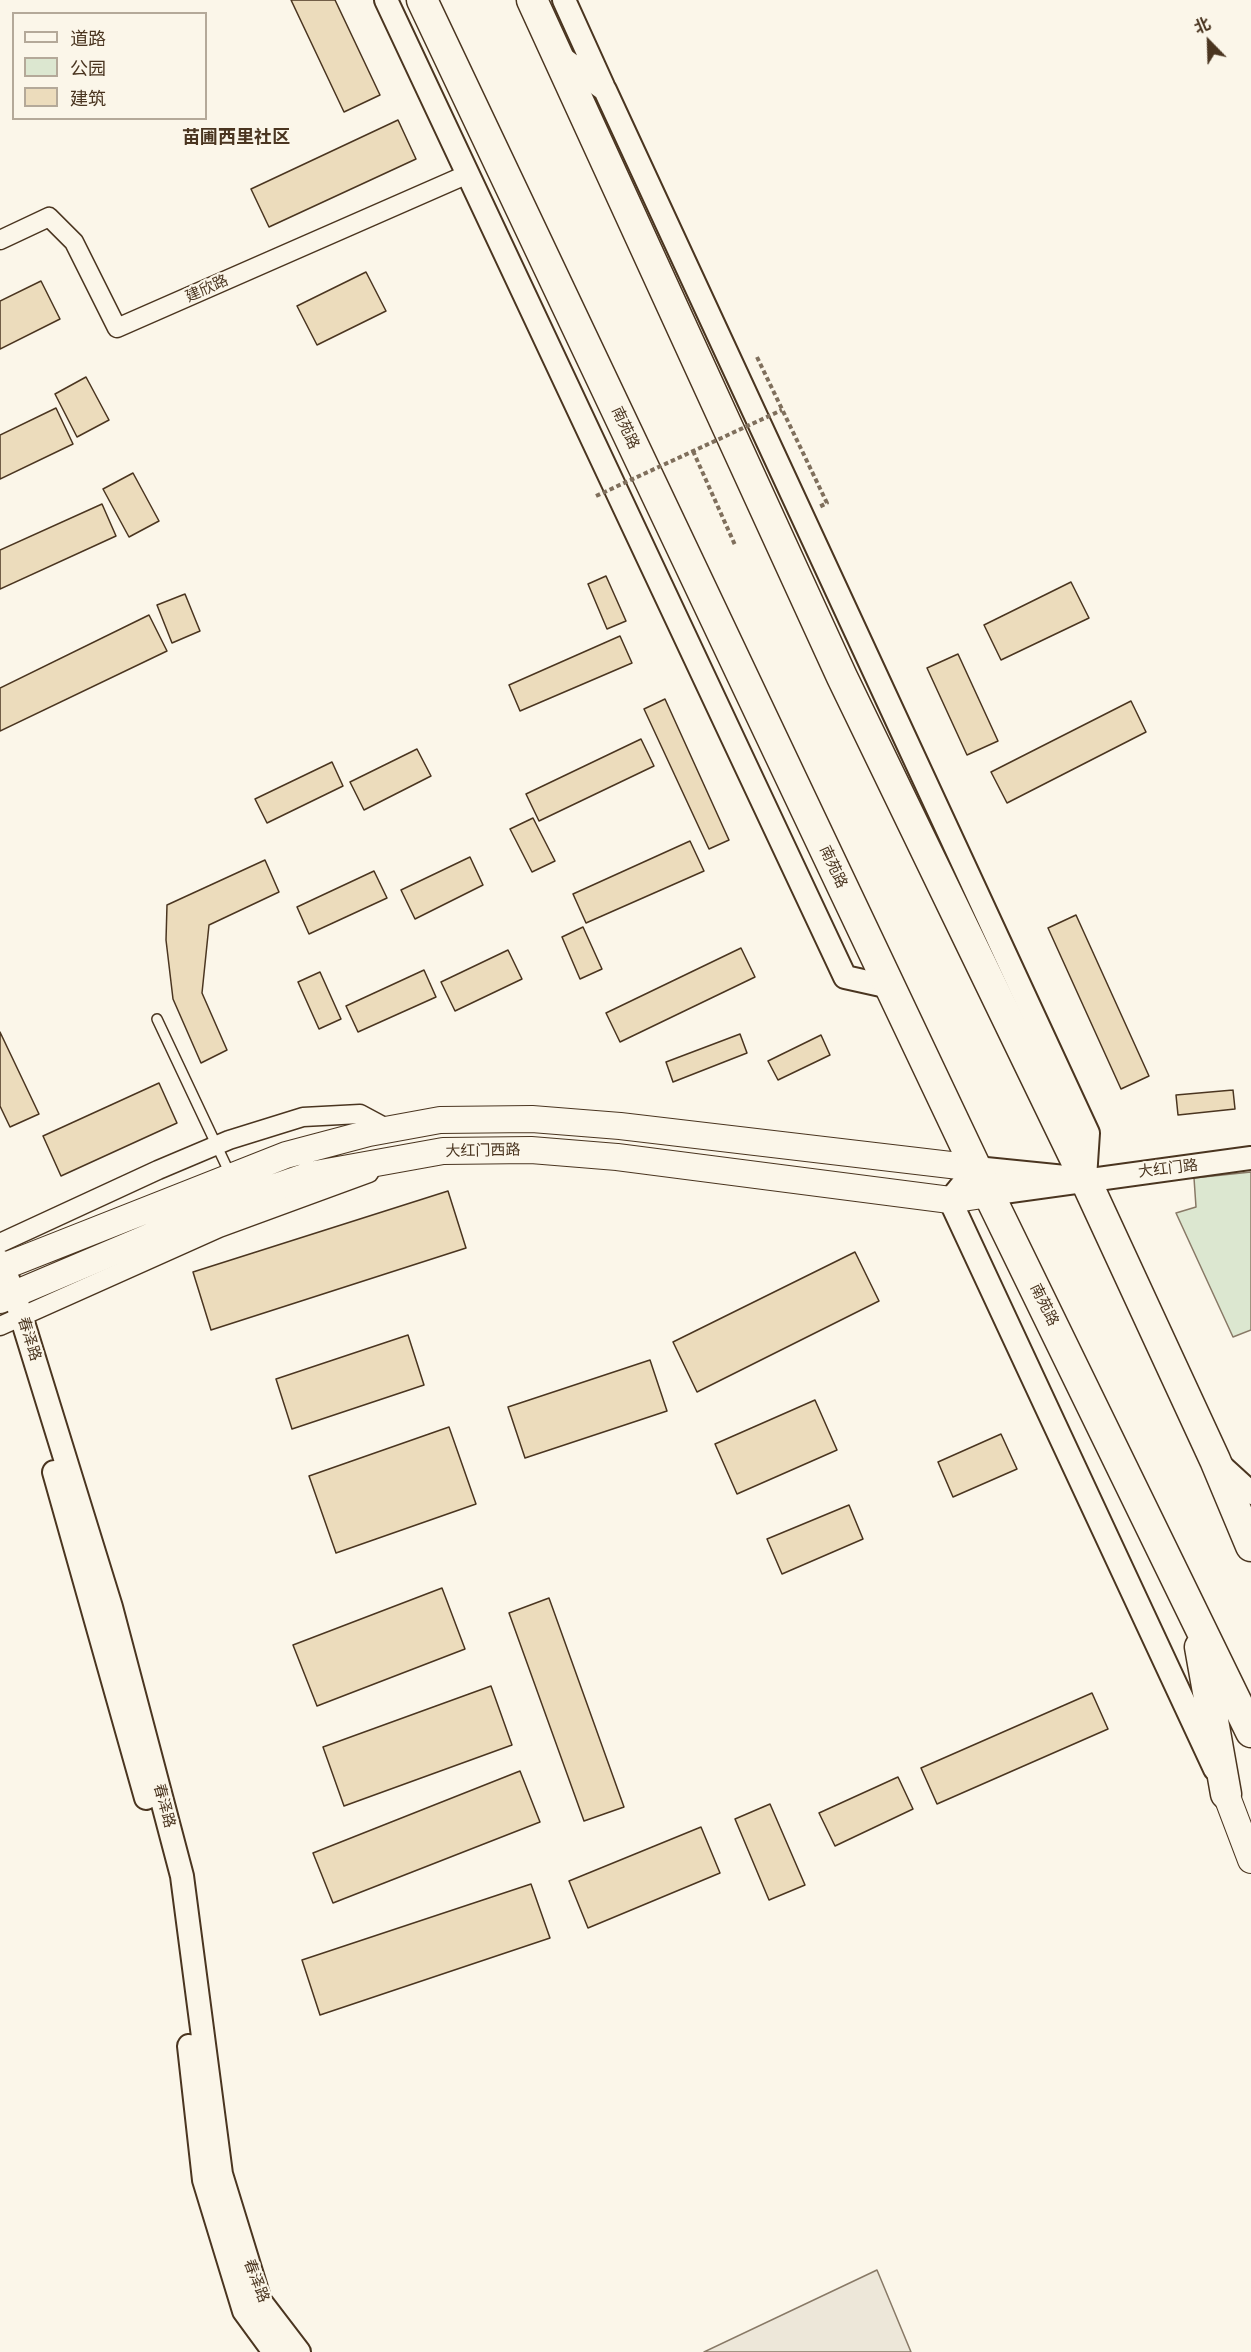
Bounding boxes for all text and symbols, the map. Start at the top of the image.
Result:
legend [12,12,207,120]
north arrow [1179,12,1239,72]
text: 北 [1191,13,1213,38]
text: 道路 [70,27,106,50]
text: 公园 [70,57,106,80]
text: 建筑 [70,87,106,110]
district label: 苗圃西里社区 [182,127,290,149]
street label: 建欣路 [183,272,231,306]
street label: 南苑路 [607,404,643,452]
street label: 南苑路 [815,843,851,891]
street label: 大红门西路 [445,1141,521,1161]
street label: 大红门路 [1137,1156,1199,1182]
street label: 南苑路 [1026,1281,1062,1329]
street label: 春泽路 [14,1315,44,1363]
street label: 春泽路 [149,1782,179,1830]
street label: 春泽路 [240,2257,272,2305]

